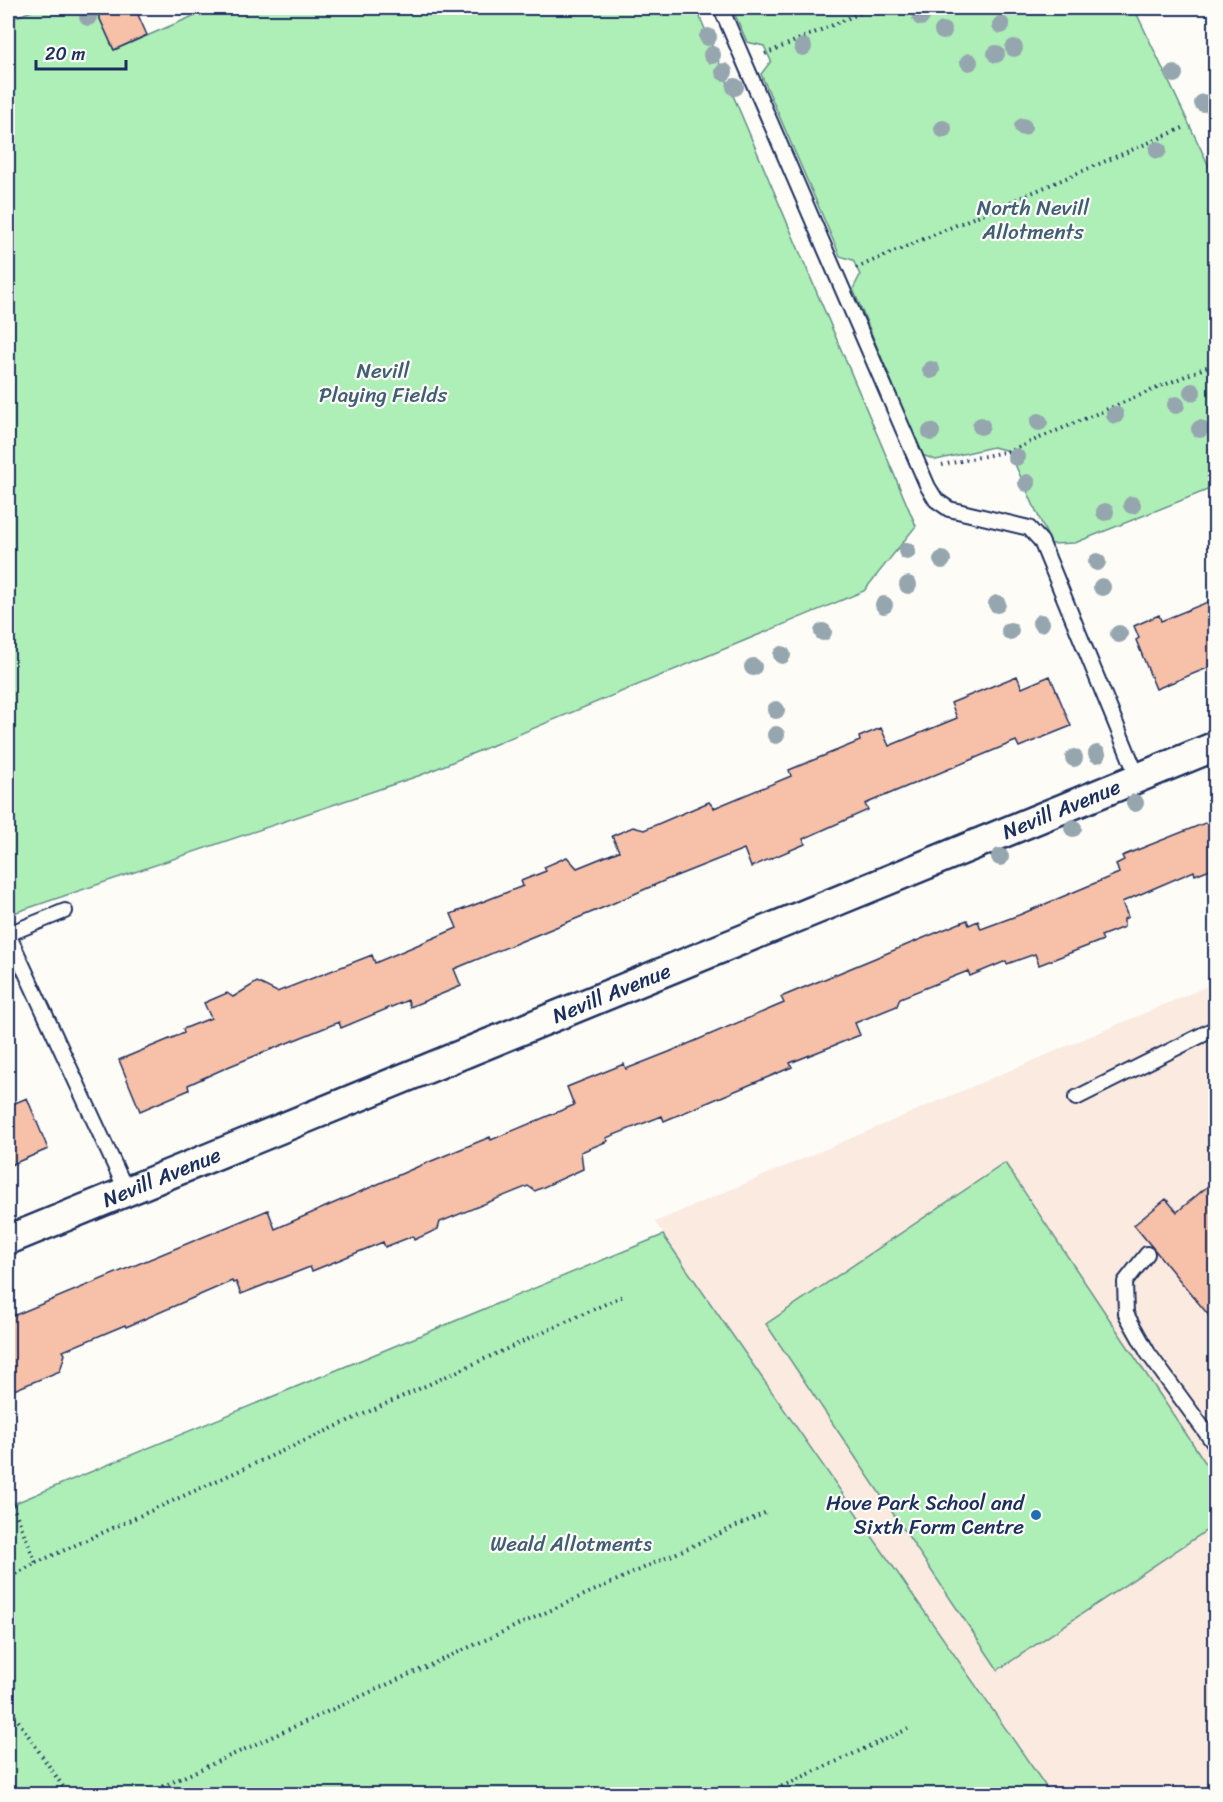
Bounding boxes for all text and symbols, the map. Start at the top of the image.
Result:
scale bar [36,33,126,71]
text: 20 m [45,38,85,70]
park label: North Nevill Allotments [977,189,1090,251]
park label: Nevill Playing Fields [319,352,447,414]
street label: Nevill Avenue [996,768,1127,851]
street label: Nevill Avenue [546,952,677,1035]
street label: Nevill Avenue [96,1136,227,1218]
place label: Hove Park School and Sixth Form Centre [826,1484,1026,1546]
marker: Hove Park School and Sixth Form Centre [1029,1508,1043,1522]
park label: Weald Allotments [490,1525,652,1563]

